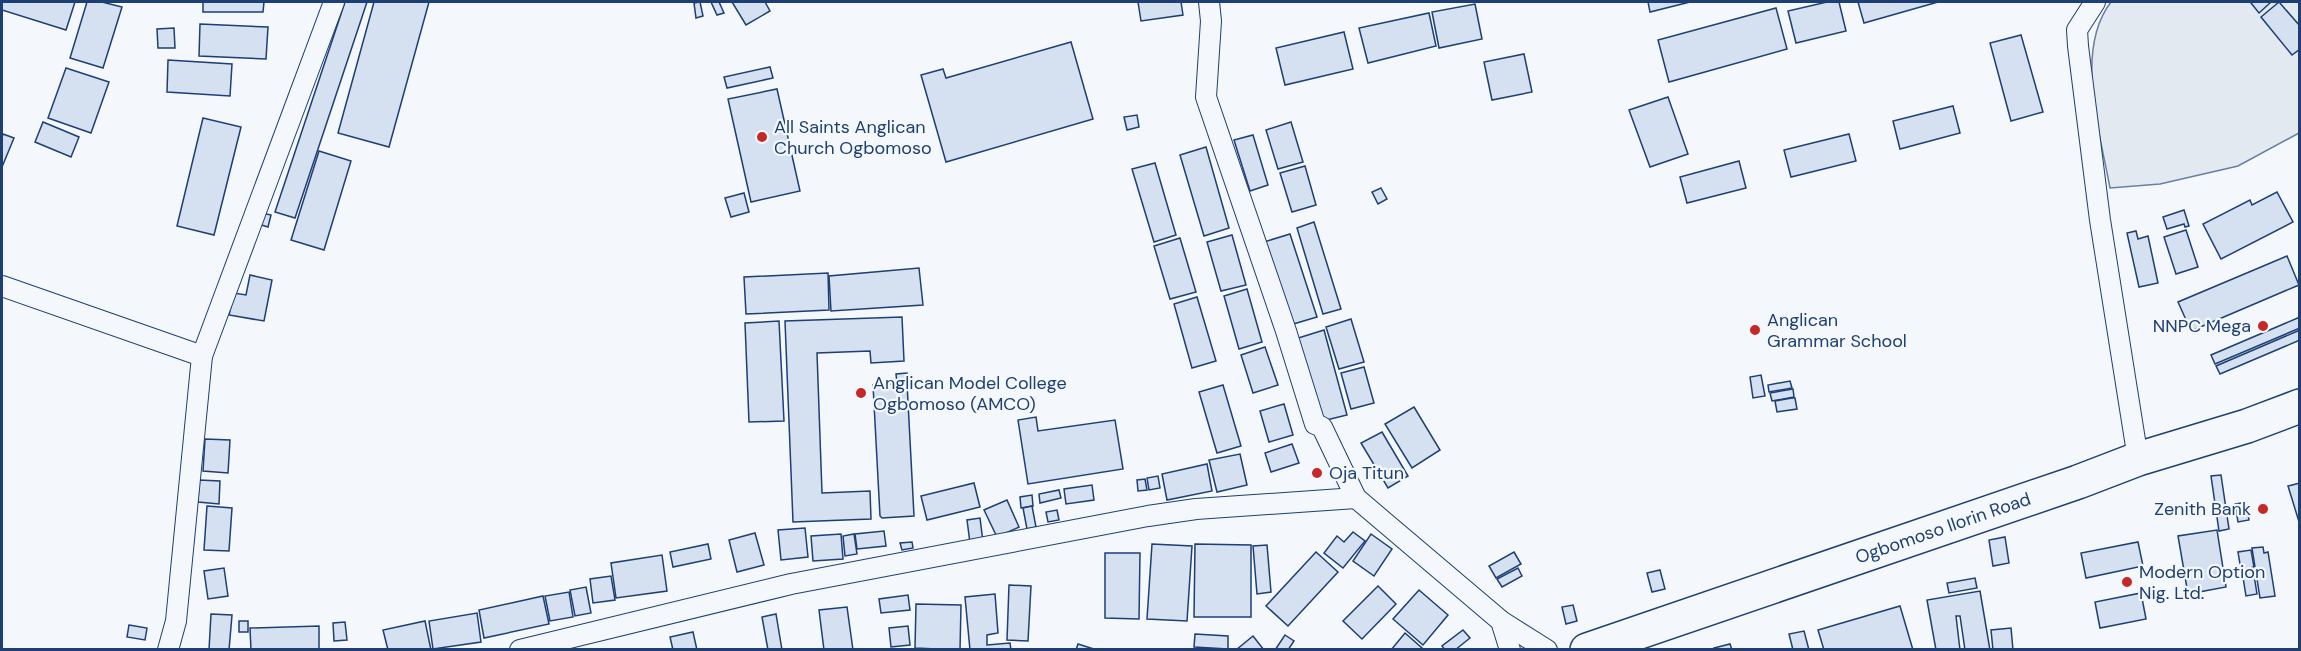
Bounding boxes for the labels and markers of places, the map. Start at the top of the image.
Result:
place label: All Saints Anglican Church Ogbomoso [774,115,932,160]
marker: All Saints Anglican Church Ogbomoso [755,130,769,144]
place label: Anglican Grammar School [1767,308,1907,353]
place label: NNPC Mega [2153,314,2251,338]
marker: NNPC Mega [2256,319,2270,333]
marker: Anglican Grammar School [1748,323,1762,337]
place label: Anglican Model College Ogbomoso (AMCO) [873,371,1067,416]
marker: Anglican Model College Ogbomoso (AMCO) [854,386,868,400]
place label: Oja Titun [1329,461,1404,485]
marker: Oja Titun [1310,466,1324,480]
place label: Zenith Bank [2154,497,2251,521]
marker: Zenith Bank [2256,502,2270,516]
place label: Modern Option Nig. Ltd. [2139,560,2265,605]
marker: Modern Option Nig. Ltd. [2120,575,2134,589]

